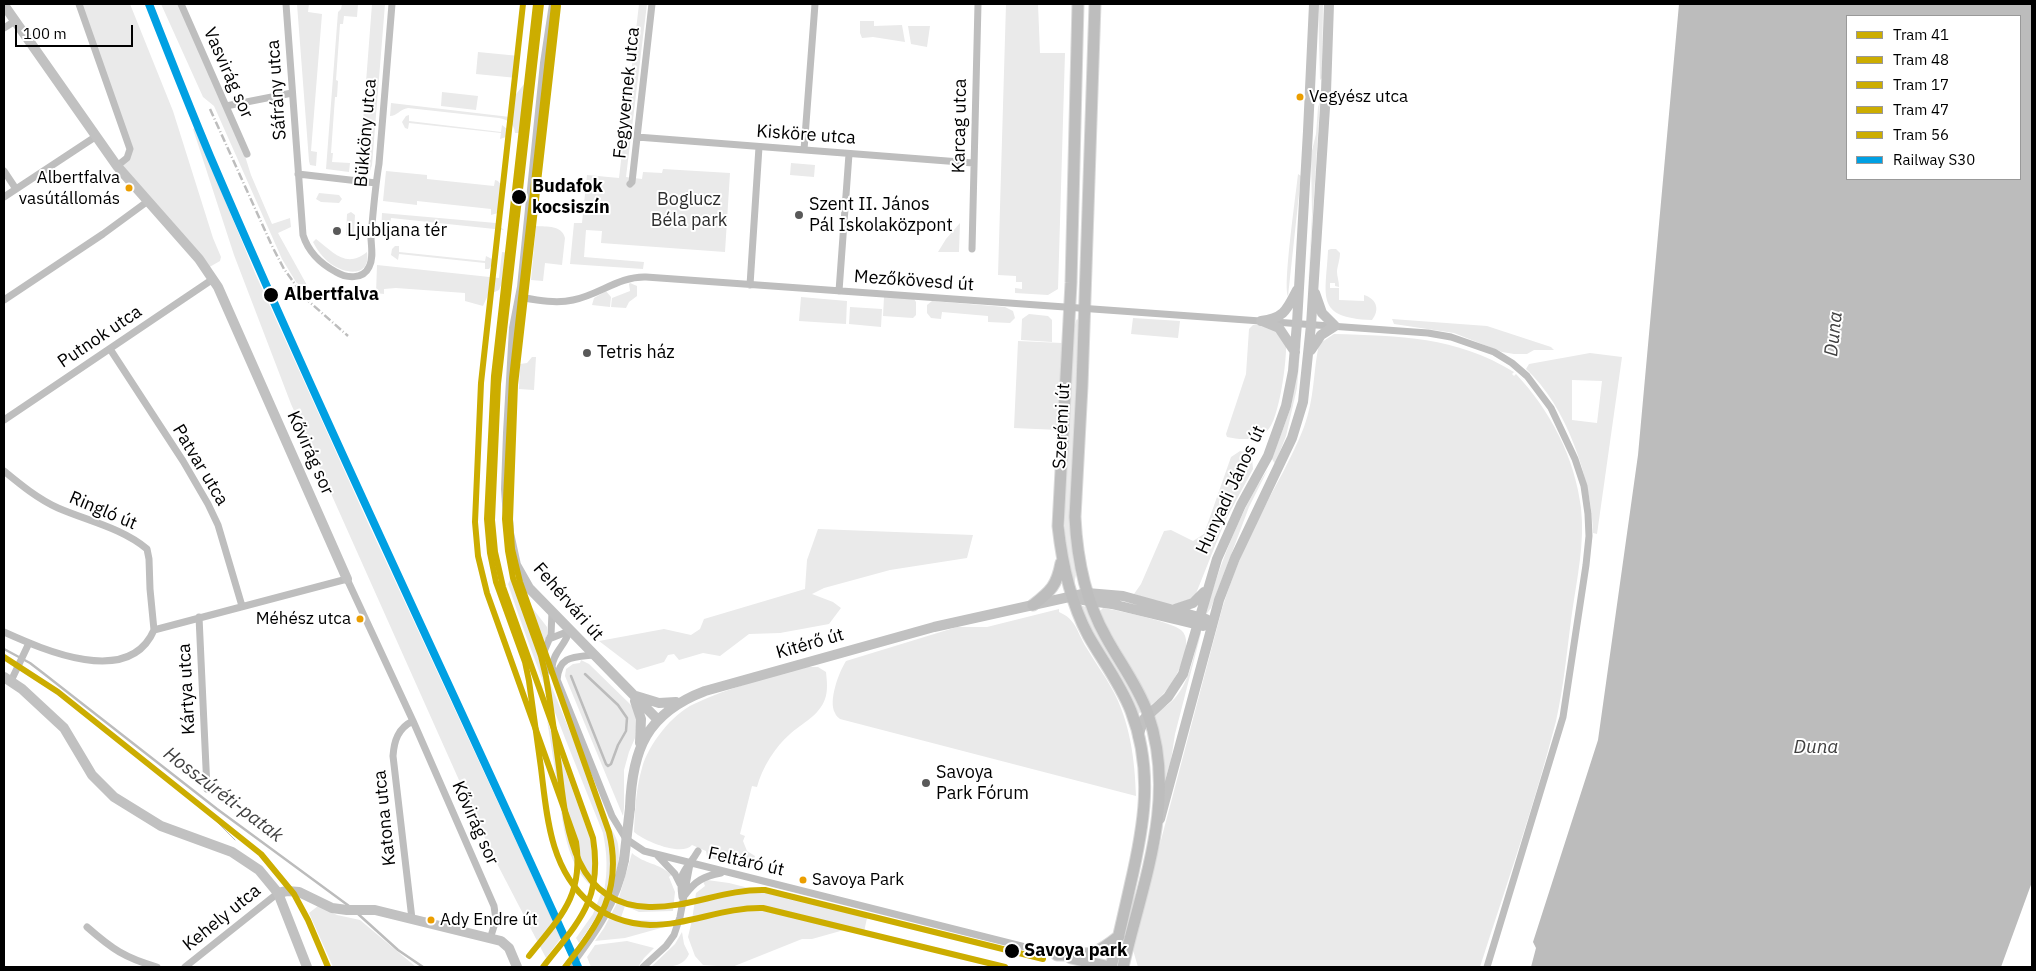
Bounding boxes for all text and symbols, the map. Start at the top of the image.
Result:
scale bar [18,15,135,47]
legend [1846,15,2021,180]
text: 100 m [23,24,67,43]
street label: Vasvirág sor [198,24,258,122]
text: Tram 41 [1893,25,1949,44]
street label: Fegyvernek utca [609,26,645,160]
street label: Sáfrány utca [263,39,291,141]
text: Tram 48 [1893,50,1949,69]
text: Tram 17 [1893,75,1949,94]
street label: Bükköny utca [350,78,382,188]
street label: Karcag utca [948,78,972,174]
place label: Vegyész utca [1309,87,1408,107]
marker: Vegyész utca [1295,92,1305,102]
text: Tram 47 [1893,100,1949,119]
street label: Kisköre utca [756,121,856,149]
text: Tram 56 [1893,125,1949,144]
text: Railway S30 [1893,150,1975,169]
place label: Albertfalva vasútállomás [19,168,120,208]
place label: Budafok kocsiszín [532,176,610,218]
marker: Albertfalva vasútállomás [124,183,134,193]
marker: Budafok kocsiszín [510,188,528,206]
park label: Boglucz Béla park [651,189,727,232]
place label: Szent II. János Pál Iskolaközpont [809,194,953,236]
marker: Szent II. János Pál Iskolaközpont [793,209,805,221]
place label: Ljubljana tér [347,220,447,242]
marker: Ljubljana tér [331,225,343,237]
street label: Mezőkövesd út [853,266,975,296]
place label: Albertfalva [284,284,379,306]
marker: Albertfalva [262,286,280,304]
street label: Putnok utca [54,301,146,373]
water label: Duna [1820,310,1848,358]
place label: Tetris ház [597,342,675,364]
marker: Tetris ház [581,347,593,359]
street label: Szerémi út [1049,383,1075,469]
street label: Kővirág sor [282,408,338,498]
street label: Patvar utca [167,420,233,510]
street label: Hunyadi János út [1192,422,1270,558]
street label: Ringló út [66,487,140,535]
street label: Fehérvári út [528,558,608,646]
place label: Méhész utca [256,609,351,629]
marker: Méhész utca [355,614,365,624]
street label: Kitérő út [774,624,846,664]
street label: Kártya utca [174,643,200,735]
water label: Duna [1794,737,1838,759]
water label: Hosszúréti-patak [159,743,287,847]
place label: Savoya Park Fórum [936,762,1029,804]
street label: Katona utca [369,769,401,867]
marker: Savoya Park Fórum [920,777,932,789]
street label: Kővirág sor [447,778,503,868]
street label: Feltáró út [706,843,786,881]
place label: Savoya Park [812,870,904,890]
marker: Savoya Park [798,875,808,885]
street label: Kehely utca [179,880,265,956]
place label: Ady Endre út [440,910,538,930]
marker: Ady Endre út [426,915,436,925]
place label: Savoya park [1024,940,1127,962]
marker: Savoya park [1003,942,1021,960]

